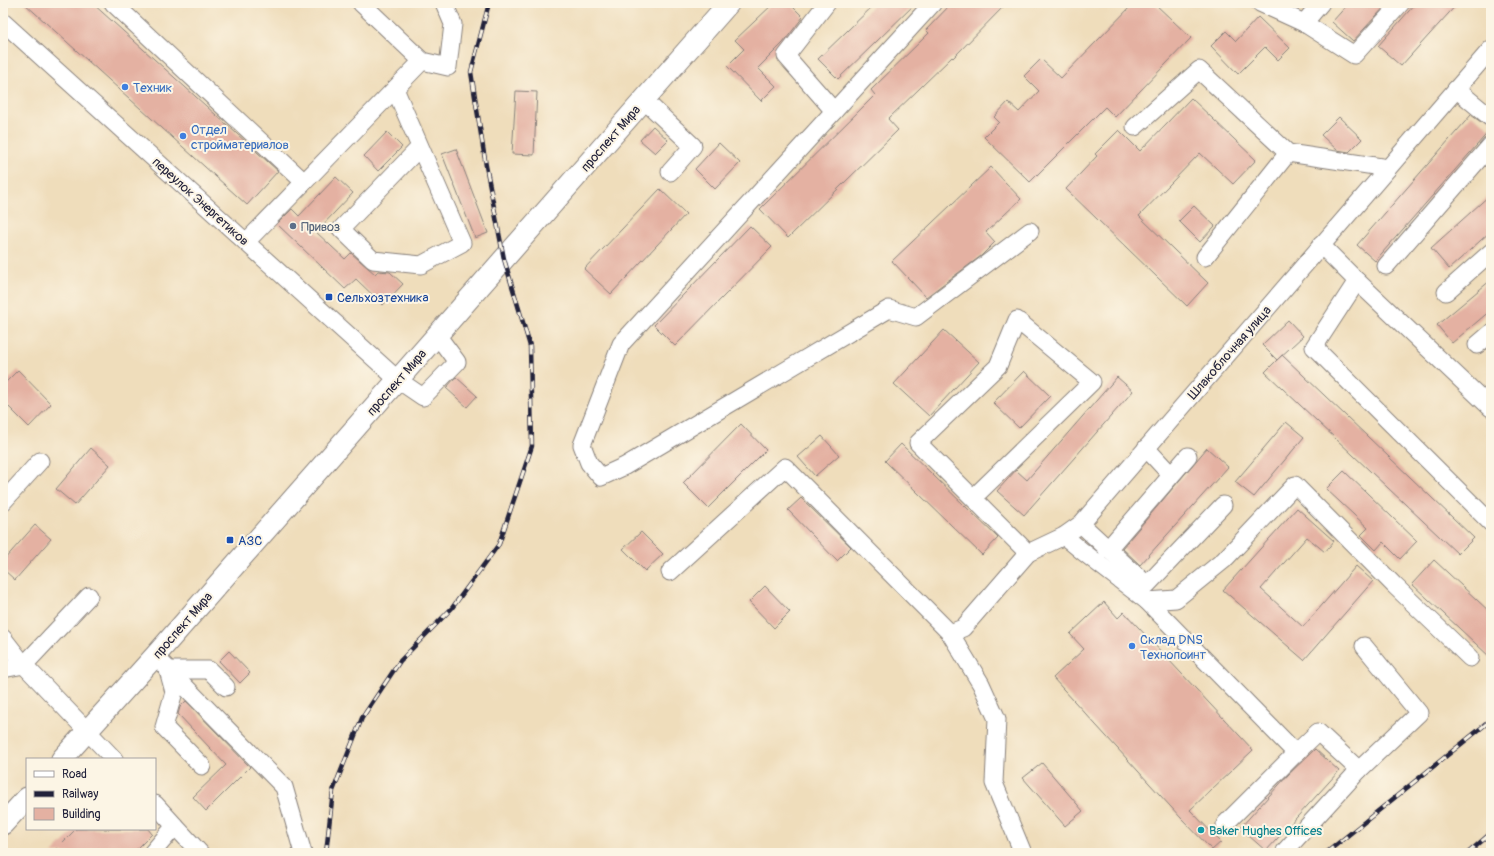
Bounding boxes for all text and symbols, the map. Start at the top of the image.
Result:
place label: Техник [133,80,172,96]
marker: Техник [120,82,130,92]
street label: проспект Мира [578,102,644,175]
place label: Отдел стройматериалов [191,122,289,153]
marker: Отдел стройматериалов [178,131,188,141]
street label: переулок Энергетиков [149,154,252,249]
place label: Привоз [301,219,340,235]
marker: Привоз [288,221,298,231]
place label: Сельхозтехника [337,290,428,306]
marker: Сельхозтехника [324,292,334,302]
street label: Шлакоблочная улица [1185,303,1275,403]
street label: проспект Мира [364,346,430,419]
place label: АЗС [238,533,262,549]
marker: АЗС [225,535,235,545]
street label: проспект Мира [150,589,216,662]
place label: Склад DNS Технопоинт [1140,632,1206,663]
marker: Склад DNS Технопоинт [1127,641,1137,651]
legend [26,758,156,830]
text: Road [62,767,87,782]
text: Railway [62,787,98,802]
text: Building [62,807,101,822]
place label: Baker Hughes Offices [1209,823,1322,839]
marker: Baker Hughes Offices [1196,825,1206,835]

